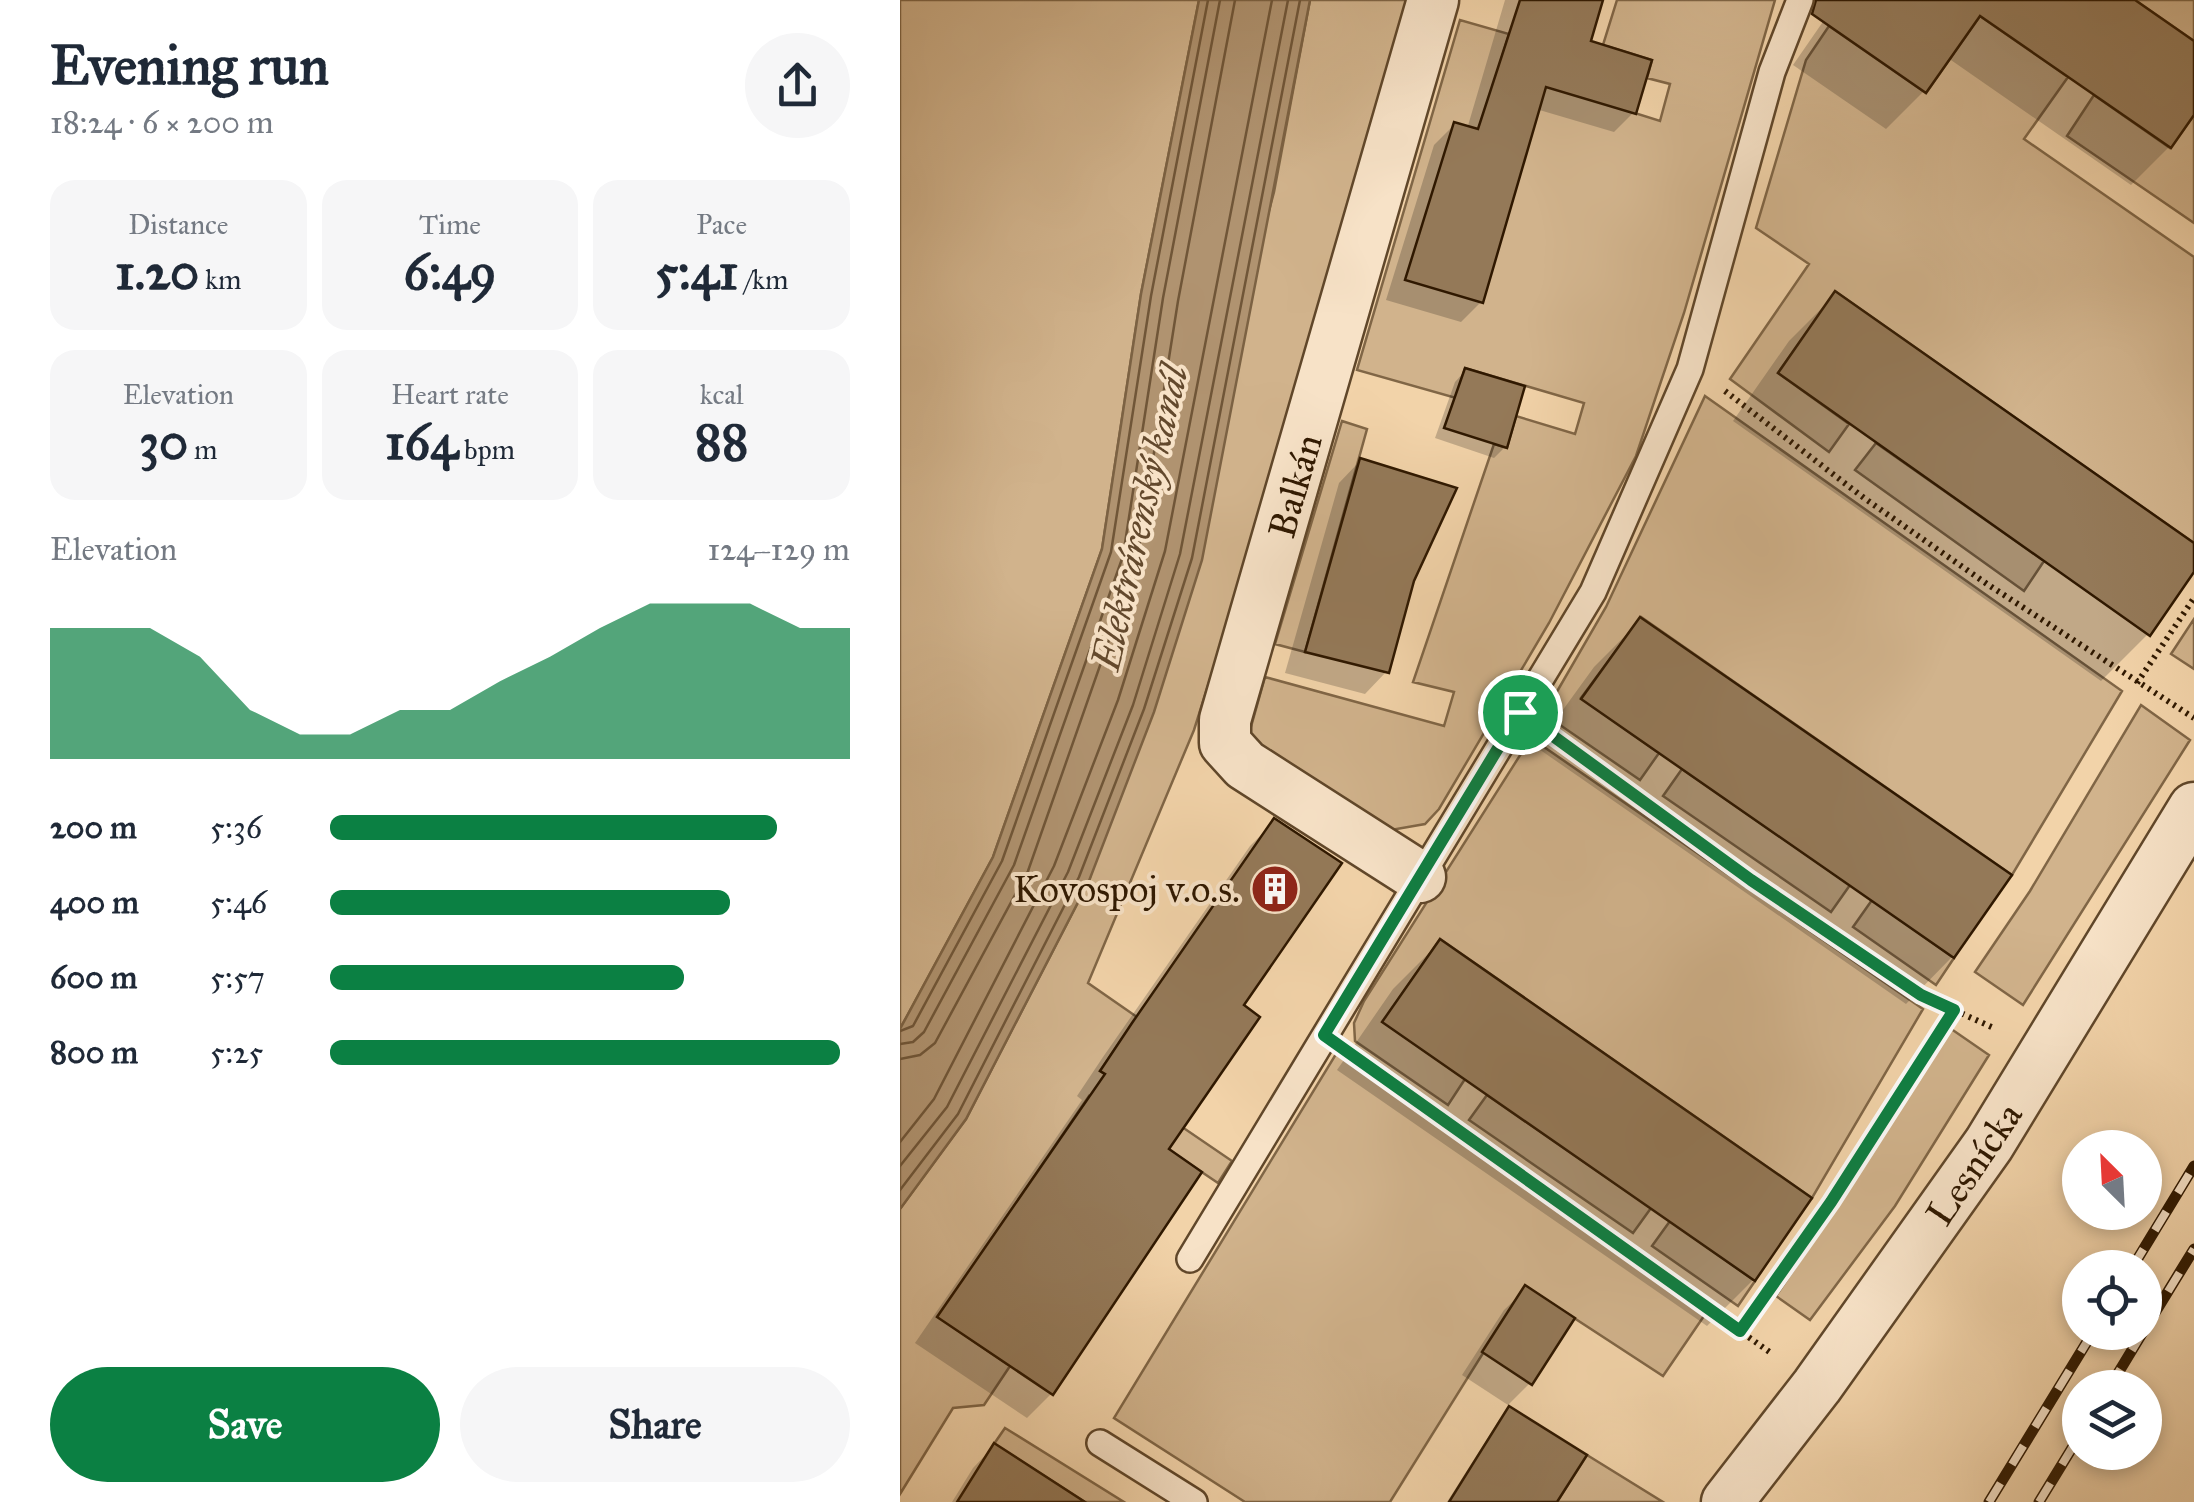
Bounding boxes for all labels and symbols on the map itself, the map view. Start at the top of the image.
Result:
water label: Elektrárenský kanál [1081,357,1200,676]
street label: Balkán [1258,429,1332,543]
pin [1478,670,1563,755]
building icon: Kovospoj v.o.s. [1249,863,1301,915]
place label: Kovospoj v.o.s. [1013,866,1240,912]
street label: Lesnícka [1916,1093,2032,1234]
north arrow [2062,1130,2162,1230]

